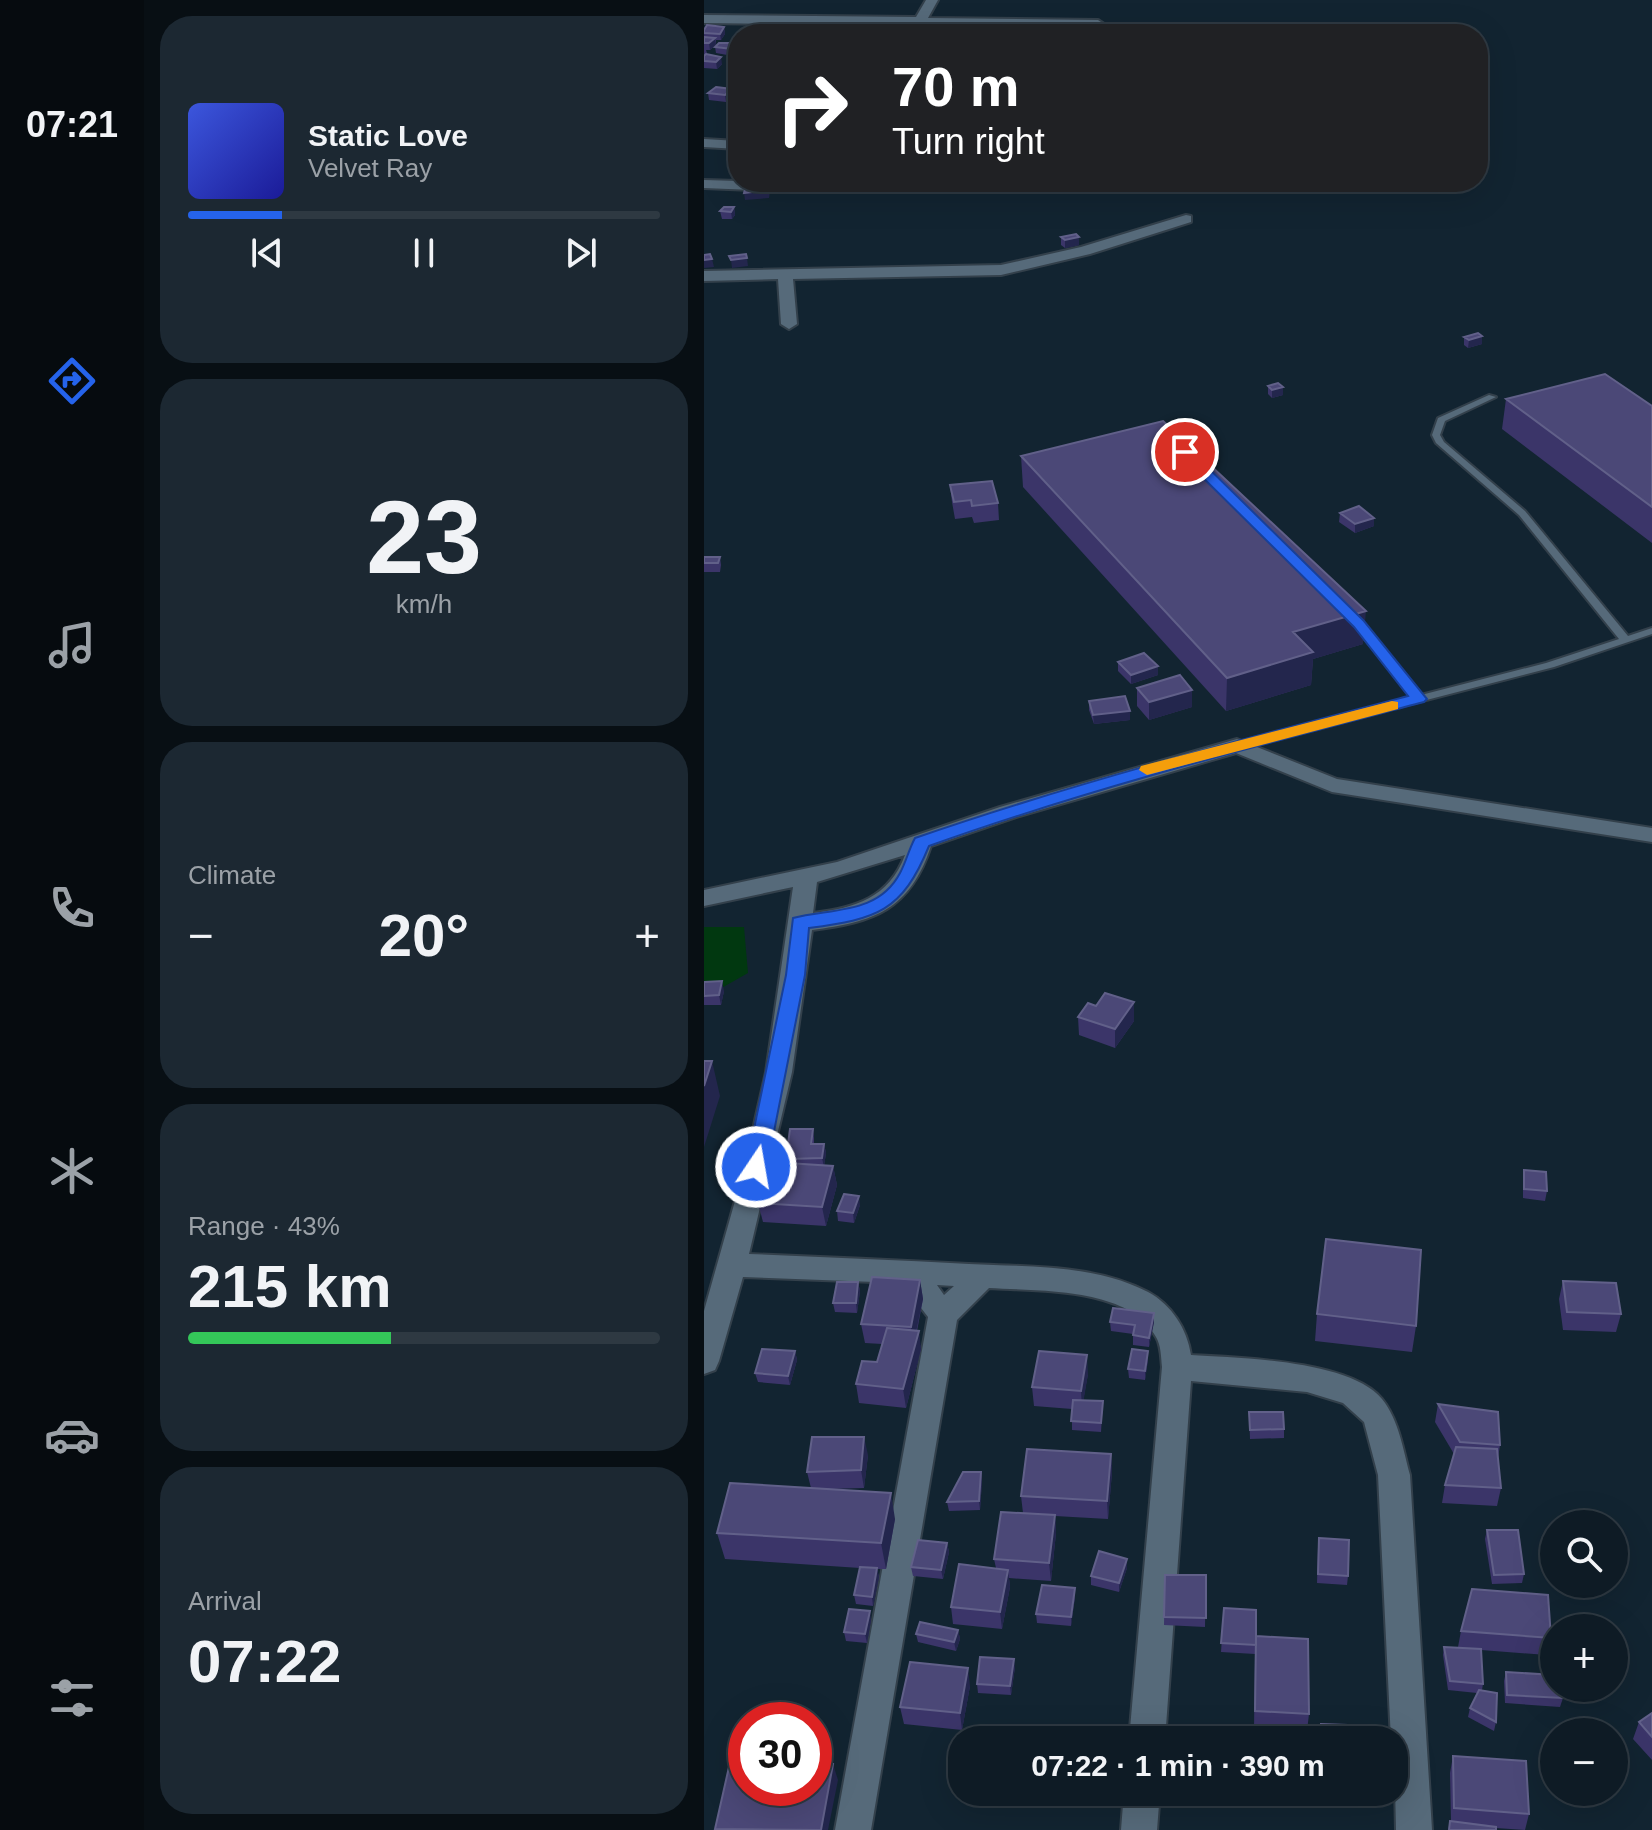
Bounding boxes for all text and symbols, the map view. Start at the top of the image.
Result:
text: 70 m [892,55,1020,118]
icon: right [760,56,864,160]
text: 07:21 [26,104,118,145]
text: Static Love [308,119,468,152]
text: Turn right [892,121,1045,162]
text: Velvet Ray [308,153,432,183]
icon: previous [245,231,289,275]
icon: pause [402,231,446,275]
icon: next [559,231,603,275]
icon: directions [44,353,100,409]
pin [1151,418,1219,486]
icon: arrive [1163,430,1207,474]
text: 23 [366,479,482,595]
text: km/h [396,589,452,619]
icon: music [44,617,100,673]
text: Climate [188,860,276,890]
icon: phone [44,880,100,936]
text: 20° [379,902,469,969]
text: − [188,911,214,960]
text: + [634,911,660,960]
position arrow [714,1125,798,1209]
icon: climate [44,1143,100,1199]
text: Range · 43% [188,1211,340,1241]
text: 215 km [188,1253,392,1320]
icon: car [44,1407,100,1463]
map controls [1540,1510,1628,1806]
button: search [1540,1510,1628,1598]
text: Arrival [188,1586,262,1616]
button: + [1540,1614,1628,1702]
text: 07:22 [188,1628,341,1695]
icon: filters [44,1670,100,1726]
speed limit sign: 30 [728,1702,832,1806]
button: − [1540,1718,1628,1806]
text: 07:22 · 1 min · 390 m [1031,1749,1325,1782]

